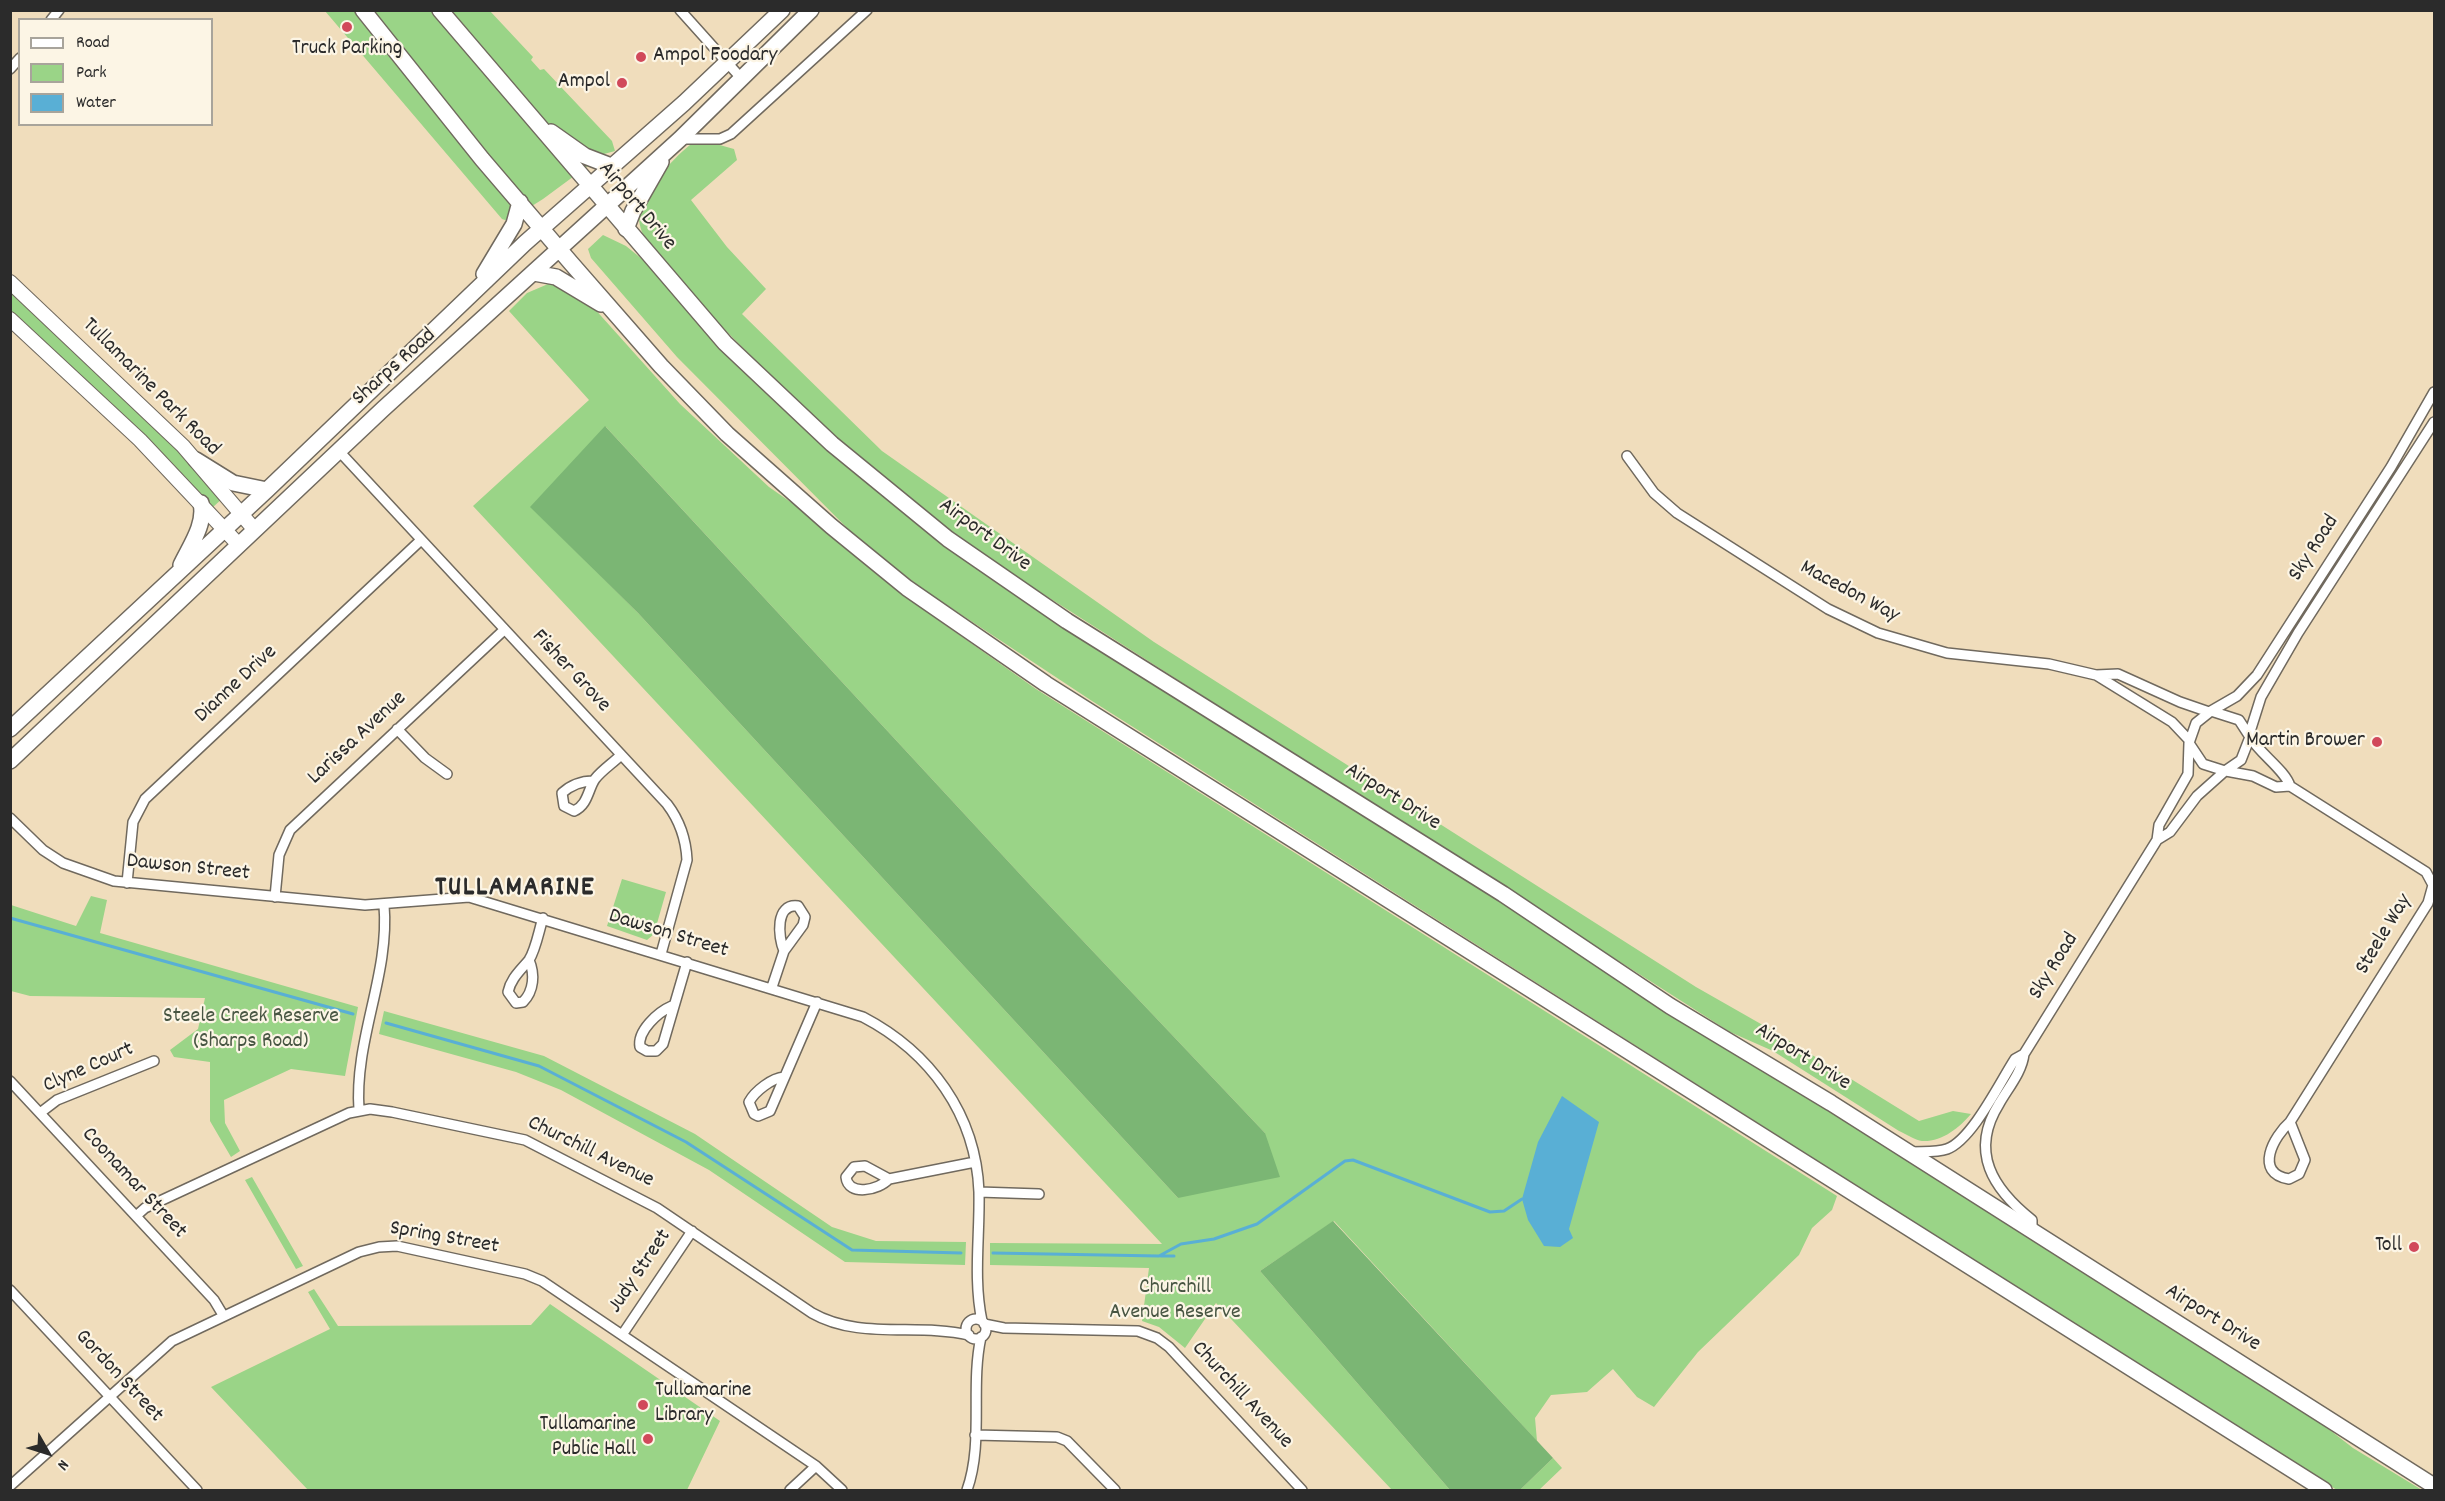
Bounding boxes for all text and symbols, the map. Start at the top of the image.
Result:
legend [18,18,213,126]
marker: Truck Parking [340,20,354,34]
text: Road [76,31,110,56]
place label: Truck Parking [292,37,402,63]
place label: Ampol Foodary [653,44,777,70]
marker: Ampol Foodary [634,50,648,64]
text: Park [76,61,107,86]
place label: Ampol [558,70,610,96]
marker: Ampol [615,76,629,90]
text: Water [76,91,116,116]
street label: Airport Drive [591,157,681,257]
street label: Tullamarine Park Road [75,313,225,463]
street label: Sharps Road [348,323,442,413]
street label: Airport Drive [933,494,1035,578]
street label: Sky Road [2284,511,2346,587]
street label: Macedon Way [1795,556,1903,630]
street label: Fisher Grove [525,625,615,719]
street label: Dianne Drive [190,640,284,730]
street label: Larissa Avenue [303,687,413,791]
place label: Martin Brower [2246,729,2365,755]
marker: Martin Brower [2370,735,2384,749]
street label: Airport Drive [1339,758,1445,838]
street label: Dawson Street [125,849,251,889]
district label: TULLAMARINE [435,873,595,907]
street label: Steele Way [2351,890,2419,980]
street label: Dawson Street [605,904,731,966]
street label: Sky Road [2024,929,2086,1005]
park label: Steele Creek Reserve (Sharps Road) [163,1005,339,1056]
street label: Airport Drive [1749,1018,1855,1098]
street label: Clyne Court [40,1037,138,1101]
street label: Churchill Avenue [523,1111,657,1195]
street label: Coonamar Street [75,1123,191,1245]
street label: Spring Street [387,1216,501,1262]
street label: Judy Street [603,1225,679,1319]
place label: Toll [2375,1234,2402,1260]
marker: Toll [2407,1240,2421,1254]
park label: Churchill Avenue Reserve [1109,1276,1241,1328]
street label: Airport Drive [2159,1279,2265,1359]
street label: Gordon Street [68,1325,168,1429]
street label: Churchill Avenue [1185,1337,1297,1455]
place label: Tullamarine Library [655,1379,752,1430]
marker: Tullamarine Library [636,1398,650,1412]
place label: Tullamarine Public Hall [539,1413,636,1464]
north arrow [18,1423,78,1483]
marker: Tullamarine Public Hall [641,1432,655,1446]
text: N [51,1454,74,1475]

